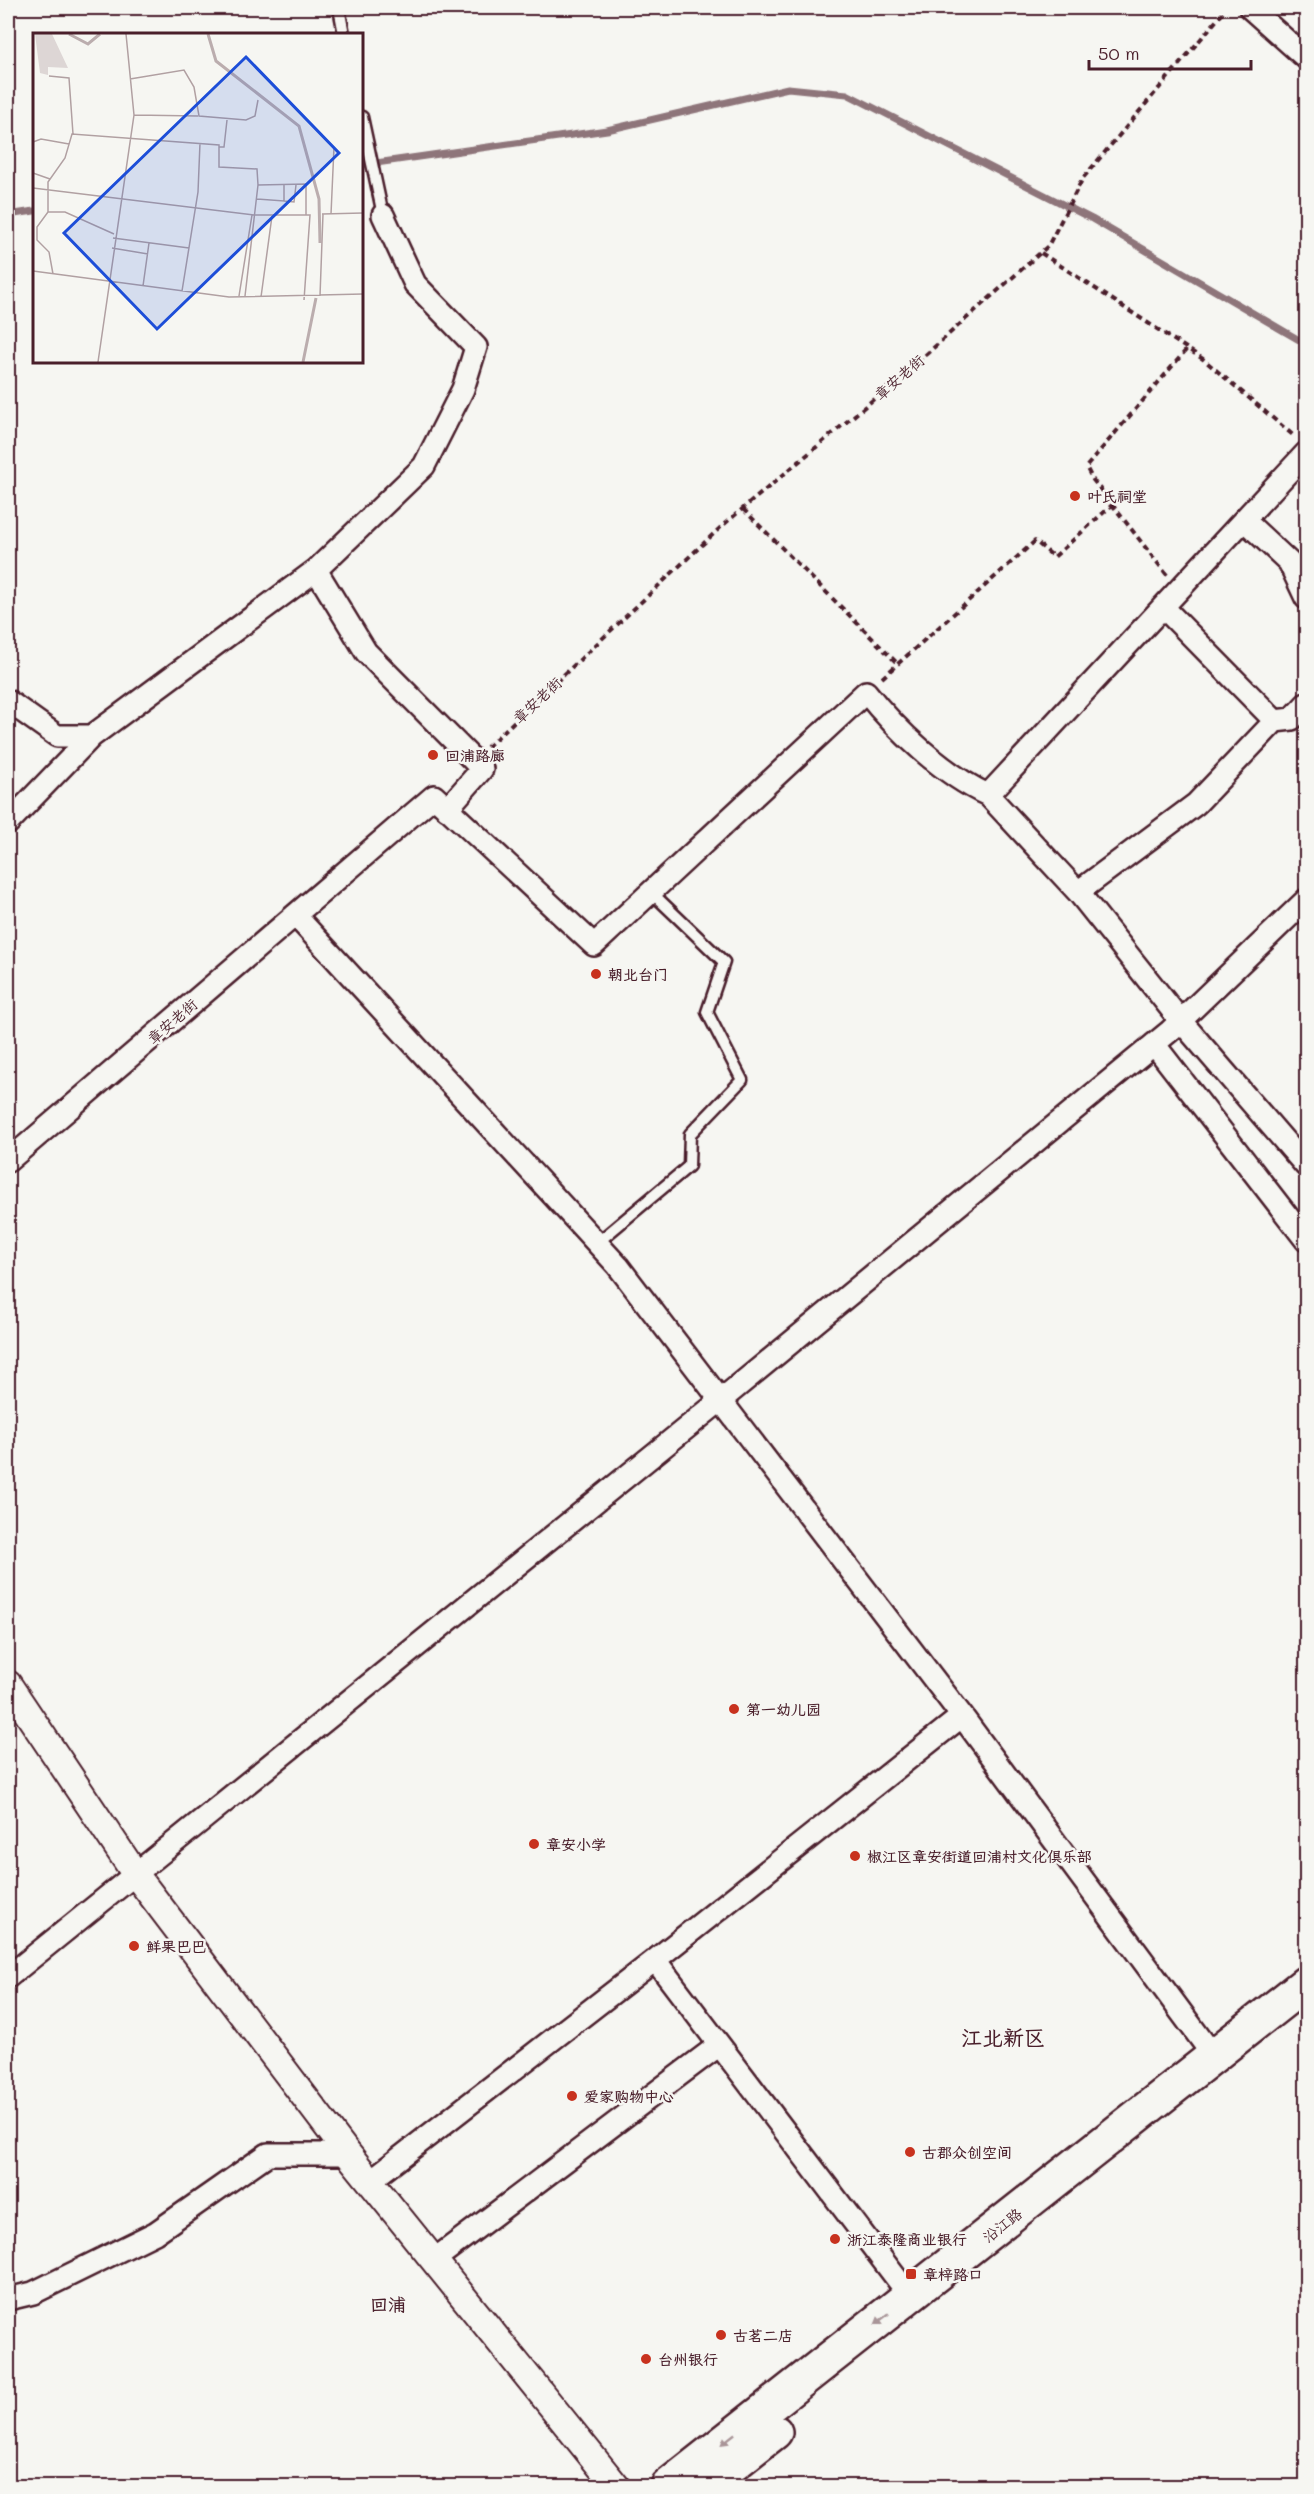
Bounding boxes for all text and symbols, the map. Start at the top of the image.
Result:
inset map [33,33,363,363]
scale bar [1089,33,1251,71]
text: 50 m [1098,41,1140,65]
street label: 章安老街 [870,350,928,404]
place label: 叶氏祠堂 [1087,486,1147,506]
marker: 叶氏祠堂 [1068,489,1082,503]
street label: 章安老街 [508,672,566,728]
place label: 回浦路廊 [445,745,505,765]
marker: 回浦路廊 [426,748,440,762]
place label: 朝北台门 [608,964,668,984]
marker: 朝北台门 [589,967,603,981]
street label: 章安老街 [143,994,201,1048]
place label: 第一幼儿园 [746,1699,821,1719]
marker: 第一幼儿园 [727,1702,741,1716]
place label: 章安小学 [546,1834,606,1854]
marker: 章安小学 [527,1837,541,1851]
place label: 椒江区章安街道回浦村文化俱乐部 [867,1846,1092,1866]
marker: 椒江区章安街道回浦村文化俱乐部 [848,1849,862,1863]
place label: 鲜果巴巴 [146,1936,206,1956]
marker: 鲜果巴巴 [127,1939,141,1953]
district label: 江北新区 [961,2023,1045,2050]
place label: 爱家购物中心 [584,2086,674,2106]
marker: 爱家购物中心 [565,2089,579,2103]
place label: 古郡众创空间 [922,2142,1012,2162]
marker: 古郡众创空间 [903,2145,917,2159]
street label: 沿江路 [978,2203,1026,2247]
place label: 浙江泰隆商业银行 [847,2229,967,2249]
marker: 浙江泰隆商业银行 [828,2232,842,2246]
place label: 章梓路口 [923,2264,983,2284]
marker: 章梓路口 [904,2267,918,2281]
district label: 回浦 [370,2292,406,2316]
one-way arrow [874,2312,889,2324]
place label: 古茗二店 [733,2325,793,2345]
marker: 古茗二店 [714,2328,728,2342]
place label: 台州银行 [658,2349,718,2369]
marker: 台州银行 [639,2352,653,2366]
one-way arrow [720,2433,736,2446]

